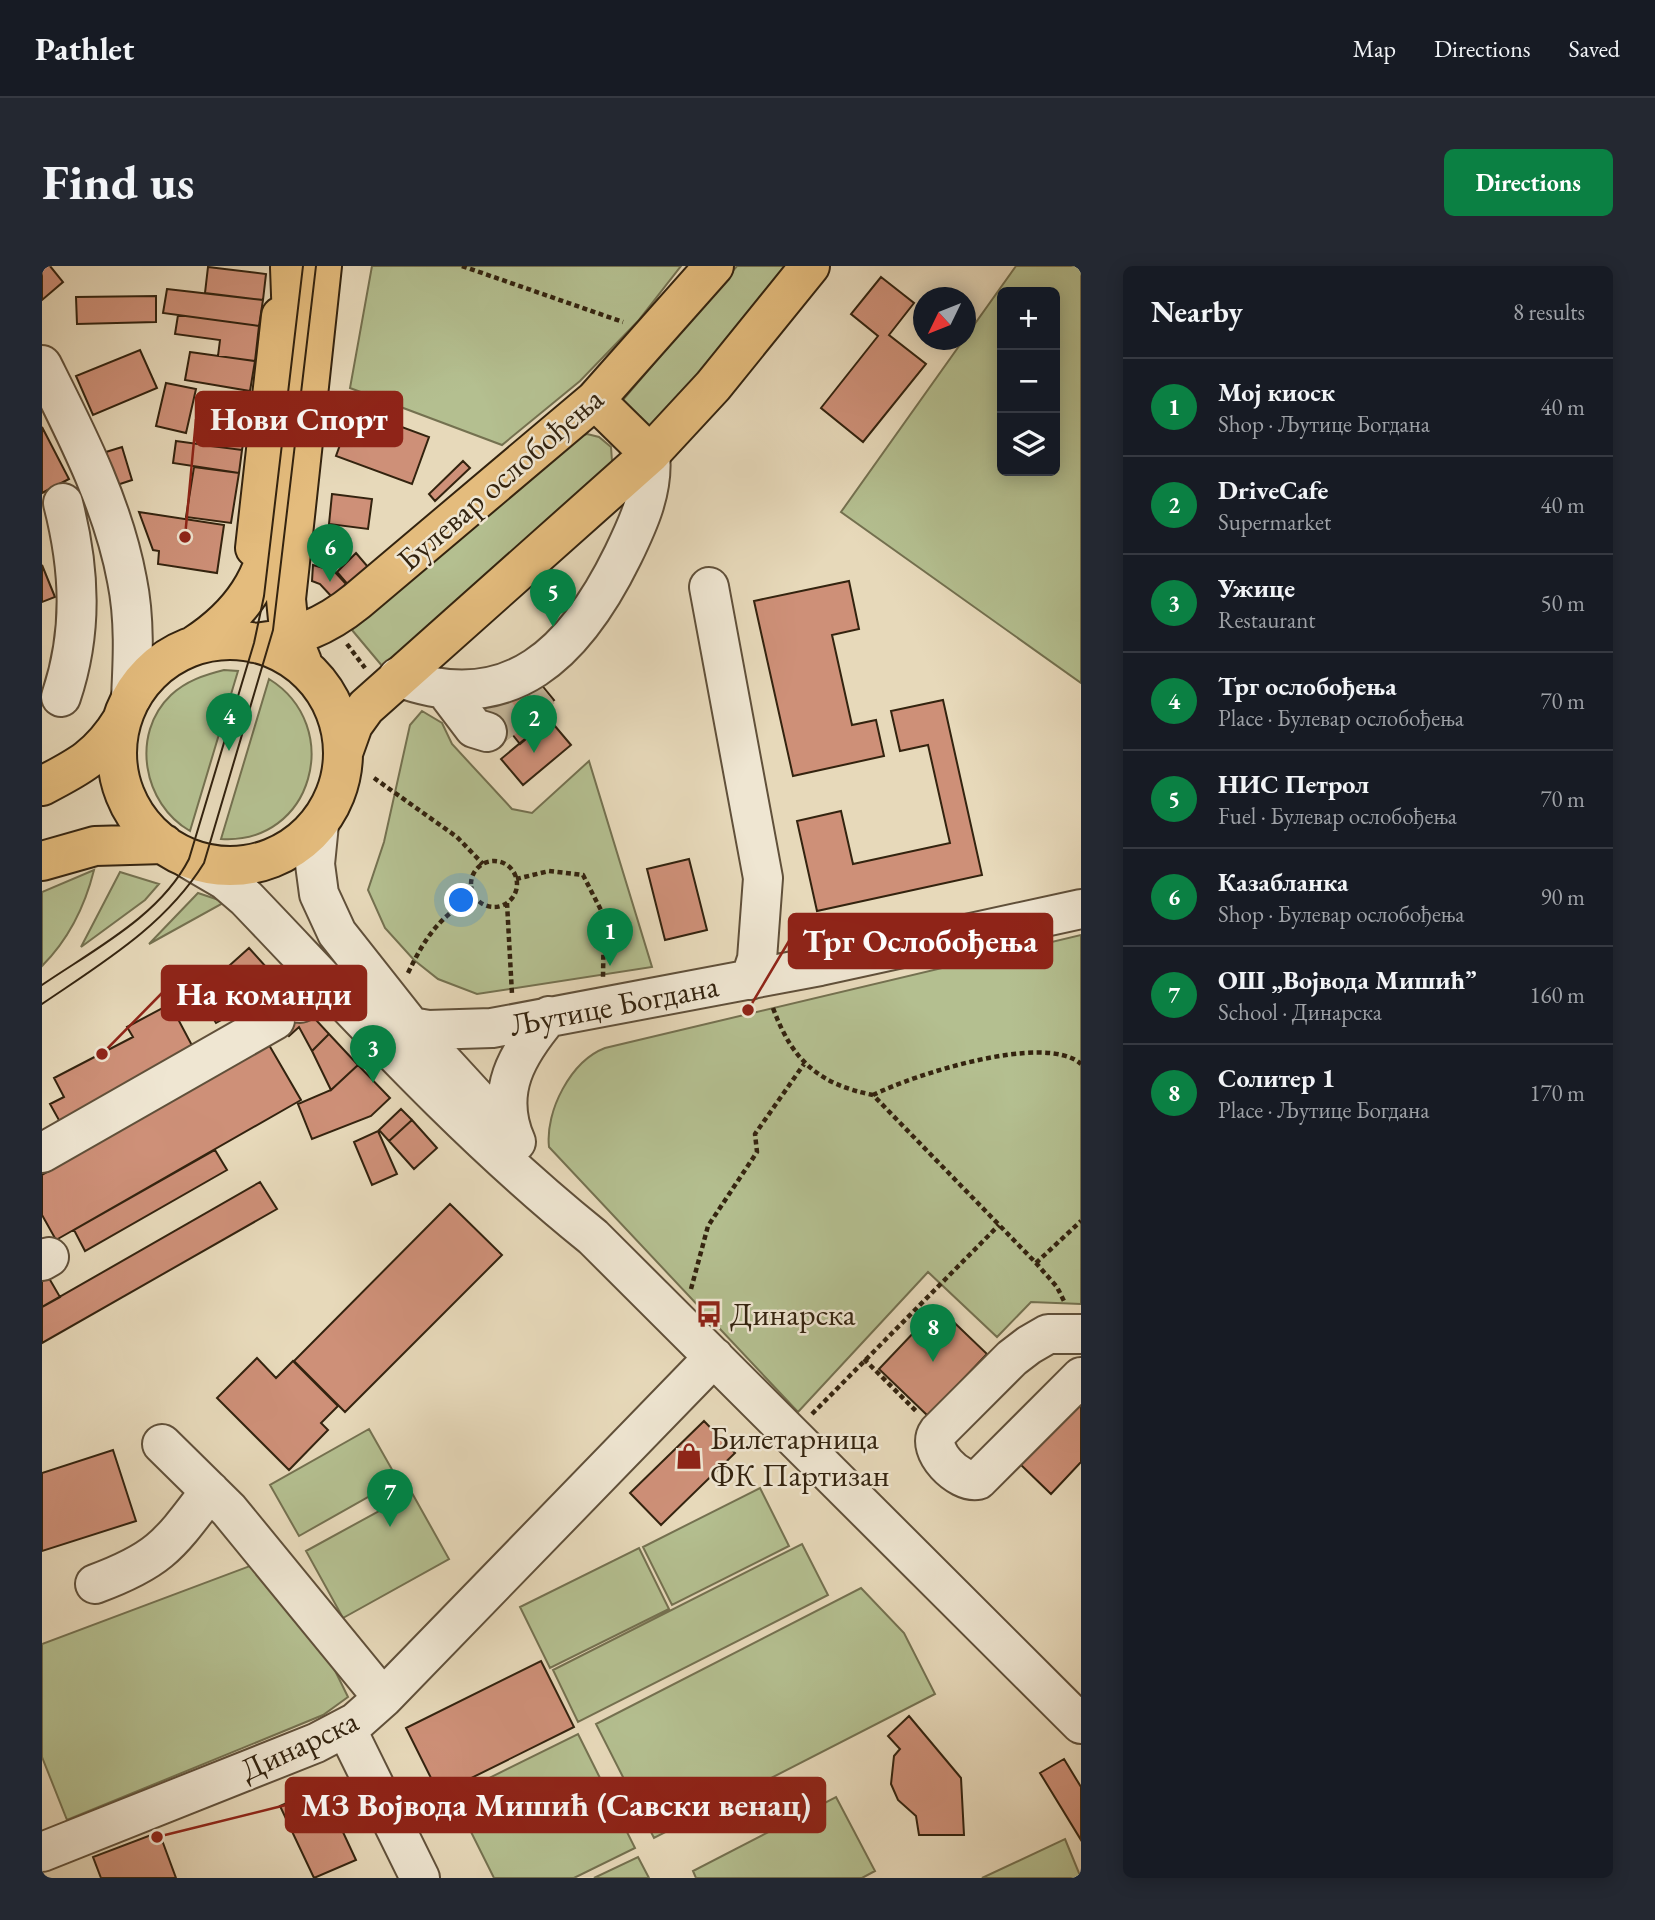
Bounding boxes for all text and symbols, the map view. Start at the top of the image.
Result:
text: Pathlet [35,27,134,70]
text: Map [1353,33,1396,64]
text: Directions [1434,33,1531,64]
text: Saved [1569,33,1620,64]
button: Directions [1444,149,1613,216]
text: Find us [42,150,194,214]
north arrow [913,287,976,350]
map controls [997,287,1060,476]
button: + [997,287,1060,350]
text: Nearby [1151,292,1243,331]
text: 8 results [1513,297,1585,327]
button: − [997,350,1060,413]
text: Мој киоск [1218,375,1335,409]
street label: Булевар ослобођења [388,378,612,580]
callout: Нови Спорт [196,392,402,446]
text: 1 [1168,392,1180,422]
text: 40 m [1540,392,1585,422]
text: Нови Спорт [210,397,388,440]
text: Shop · Љутице Богдана [1218,409,1430,439]
button: layers [997,413,1060,476]
text: DriveCafe [1218,473,1328,507]
text: 2 [1168,490,1180,520]
text: 40 m [1540,490,1585,520]
text: Supermarket [1218,507,1331,537]
pin: 6 [307,524,353,582]
pin: 5 [530,569,576,627]
text: Ужице [1218,571,1295,605]
text: 3 [1168,588,1180,618]
text: 50 m [1540,588,1585,618]
text: Restaurant [1218,605,1316,635]
text: Трг ослобођења [1218,669,1397,703]
text: 4 [1168,686,1180,716]
text: 70 m [1540,686,1585,716]
pin: 4 [206,693,252,751]
pin: 2 [511,695,557,753]
text: Place · Булевар ослобођења [1218,703,1464,733]
text: НИС Петрол [1218,767,1369,801]
text: 5 [1168,784,1180,814]
text: 70 m [1540,784,1585,814]
text: Fuel · Булевар ослобођења [1218,801,1457,831]
text: Казабланка [1218,865,1348,899]
text: 6 [1168,882,1180,912]
text: 90 m [1540,882,1585,912]
your location [444,883,478,917]
text: Shop · Булевар ослобођења [1218,899,1465,929]
pin: 1 [587,908,633,966]
callout: Трг Ослобођења [789,914,1052,968]
text: Трг Ослобођења [802,919,1038,962]
text: ОШ „Војвода Мишић” [1218,963,1477,997]
street label: Љутице Богдана [506,964,722,1046]
callout: На команди [162,966,366,1020]
text: На команди [176,972,352,1015]
text: 7 [1168,980,1180,1010]
text: 160 m [1529,980,1585,1010]
text: School · Динарска [1218,997,1382,1027]
pin: 3 [350,1025,396,1083]
text: Солитер 1 [1218,1061,1335,1095]
text: 8 [1168,1078,1180,1108]
text: 170 m [1529,1078,1585,1108]
text: Place · Љутице Богдана [1218,1095,1429,1125]
place label: Динарска [730,1293,856,1335]
bus stop icon: Динарска [694,1299,724,1329]
pin: 8 [910,1304,956,1362]
place label: Билетарница ФК Партизан [710,1417,890,1496]
shop icon: Билетарница ФК Партизан [674,1441,704,1471]
pin: 7 [367,1469,413,1527]
street label: Динарска [233,1699,365,1791]
callout: МЗ Војвода Мишић (Савски венац) [286,1778,825,1832]
text: МЗ Војвода Мишић (Савски венац) [301,1783,811,1826]

